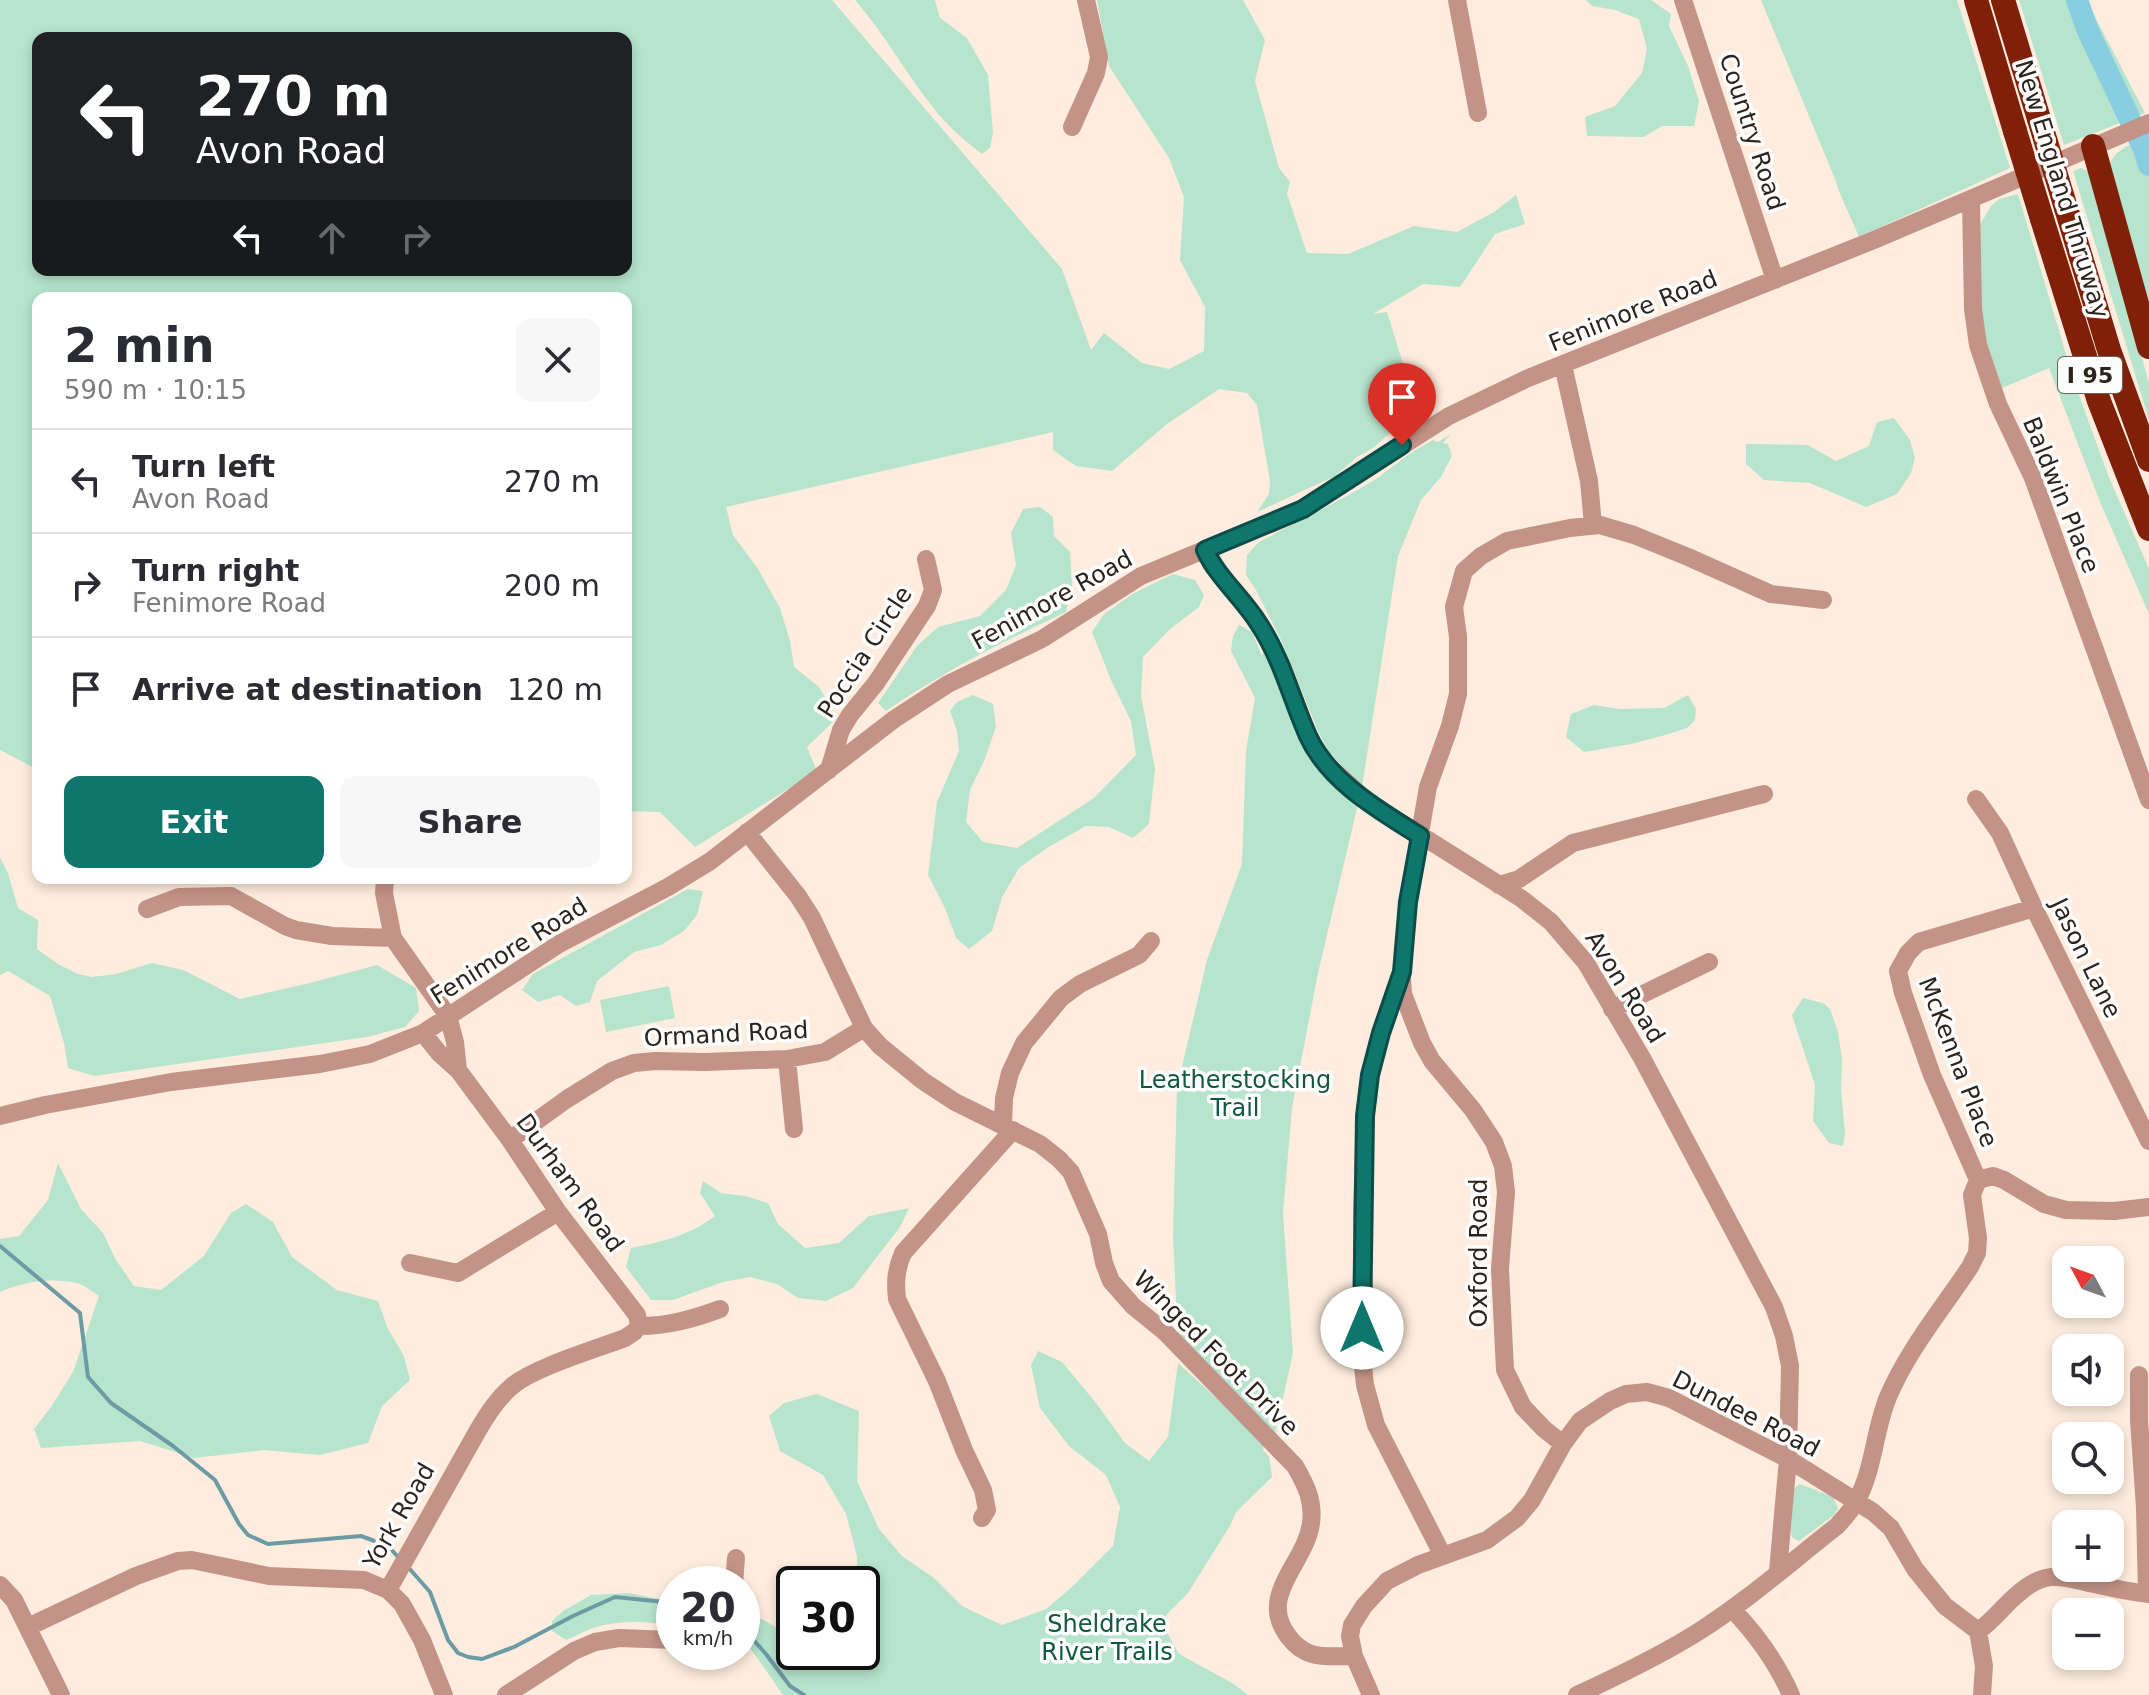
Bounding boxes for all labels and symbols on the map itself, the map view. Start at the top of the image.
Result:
street label: Country Road [1713,50,1791,214]
street label: New England Thruway [2009,57,2115,321]
street label: Fenimore Road [1545,264,1721,358]
road number: I 95 [2058,357,2122,393]
pin [1368,363,1436,445]
street label: Baldwin Place [2017,413,2105,577]
street label: Fenimore Road [967,544,1137,656]
street label: Poccia Circle [812,581,918,723]
street label: Fenimore Road [426,892,592,1010]
street label: Jason Lane [2044,892,2127,1023]
street label: Avon Road [1579,926,1671,1048]
street label: McKenna Place [1913,973,2003,1151]
street label: Ormand Road [643,1016,809,1052]
park label: Leatherstocking Trail [1139,1066,1331,1122]
street label: Durham Road [510,1108,630,1258]
street label: Oxford Road [1465,1179,1493,1327]
north arrow [2052,1246,2124,1318]
street label: Winged Foot Drive [1128,1265,1304,1441]
position arrow [1320,1286,1404,1370]
street label: Dundee Road [1668,1365,1824,1463]
street label: York Road [357,1458,441,1575]
speed limit sign: 30 [776,1566,880,1670]
park label: Sheldrake River Trails [1041,1610,1173,1666]

